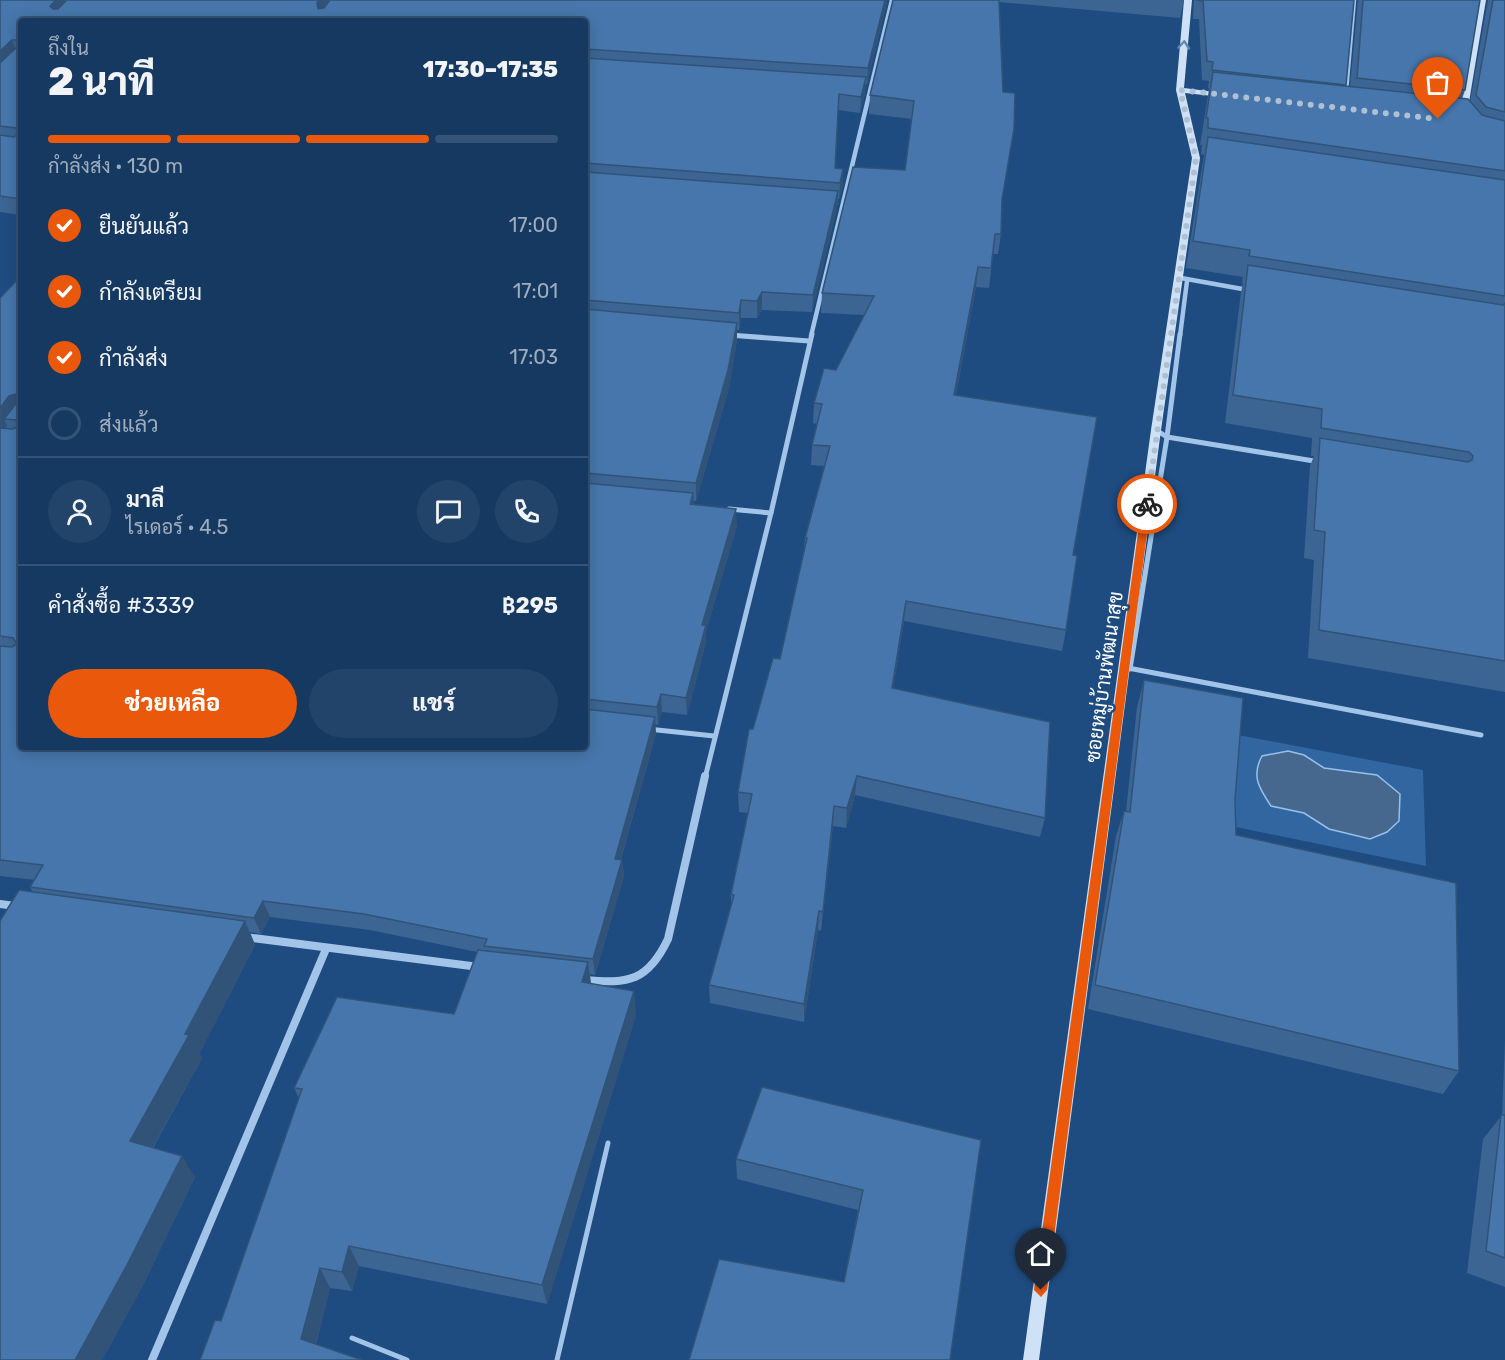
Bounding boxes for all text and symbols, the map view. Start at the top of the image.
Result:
text: ถึงใน [48,36,89,60]
one-way arrow [1177,41,1190,50]
text: 17:30–17:35 [423,56,558,83]
pin [1412,57,1463,119]
text: 2 นาที [48,59,155,105]
icon: bag [1421,66,1454,99]
text: กำลังส่ง · 130 m [48,154,183,178]
icon: check [48,209,81,242]
text: ยืนยันแล้ว [99,213,189,240]
text: 17:00 [509,213,558,237]
icon: check [48,275,81,308]
text: กำลังเตรียม [99,279,202,306]
text: 17:01 [513,279,558,303]
icon: check [48,341,81,374]
text: กำลังส่ง [99,345,168,372]
text: 17:03 [509,345,558,369]
text: ส่งแล้ว [99,411,159,438]
courier [1117,474,1177,534]
button: person [48,480,111,543]
button: chat [417,480,480,543]
button: phone [495,480,558,543]
text: มาลี [126,486,164,513]
icon: bike [1131,488,1164,521]
text: ไรเดอร์ · 4.5 [126,515,228,539]
street label: ซอยหมู่บ้านพัฒนาสุข [1080,590,1131,765]
text: คำสั่งซื้อ #3339 [48,592,195,619]
text: ฿295 [502,592,558,619]
button: ช่วยเหลือ [48,669,297,738]
button: แชร์ [309,669,558,738]
pin [1015,1228,1066,1290]
icon: home [1024,1237,1057,1270]

